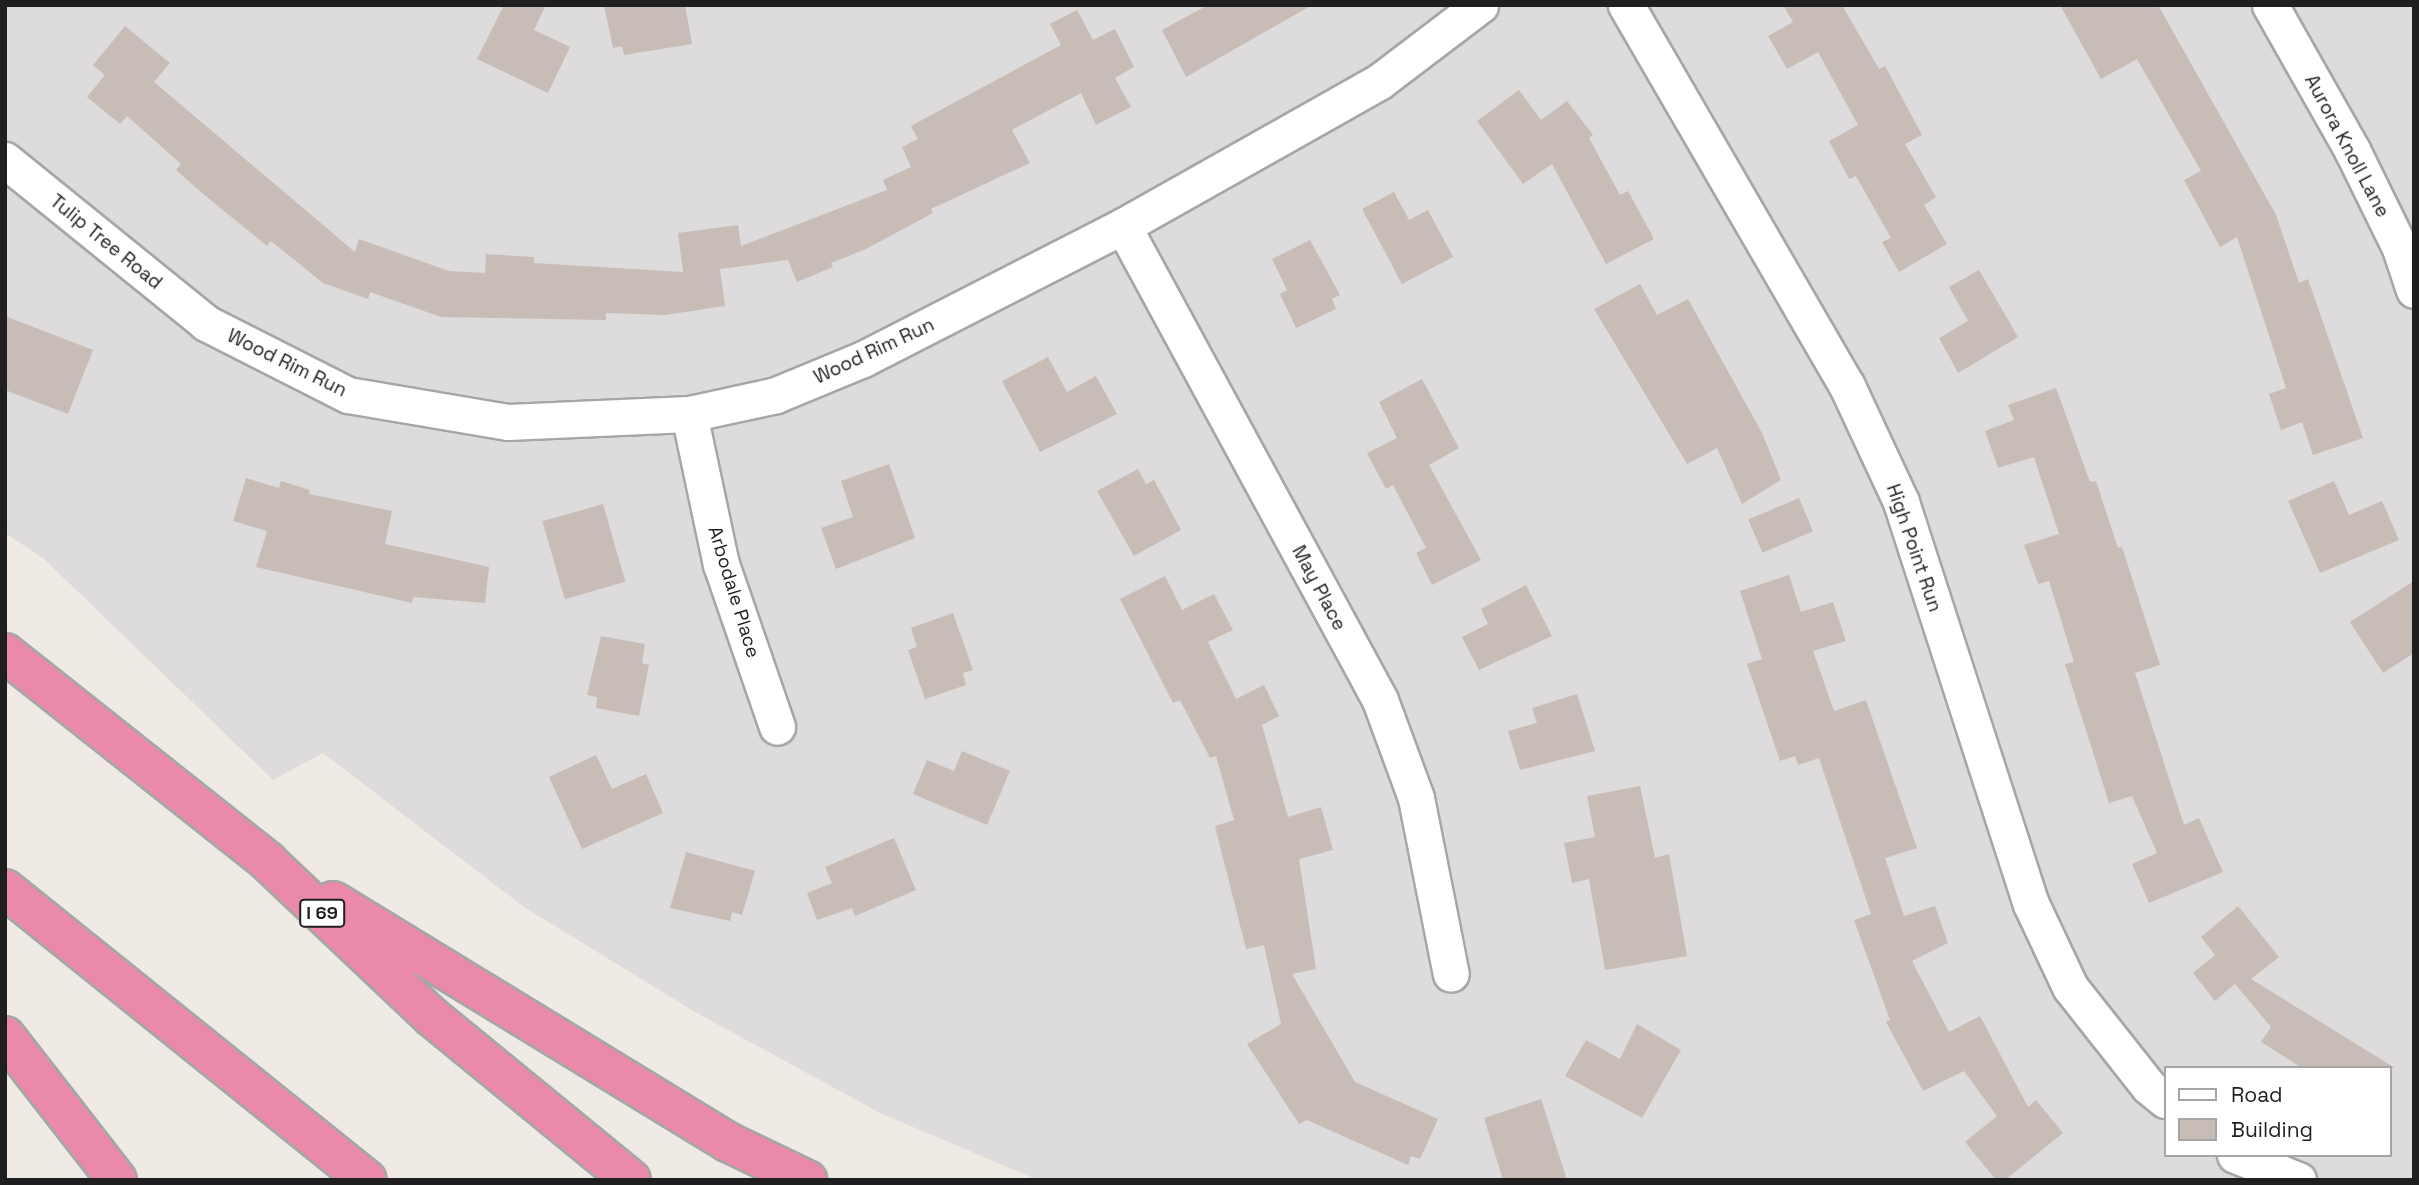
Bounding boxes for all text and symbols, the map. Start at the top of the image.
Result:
street label: Aurora Knoll Lane [2300,71,2394,221]
street label: Tulip Tree Road [45,190,167,294]
street label: Wood Rim Run [810,313,938,389]
street label: Wood Rim Run [224,324,350,402]
street label: High Point Run [1881,481,1947,615]
street label: Arbodale Place [703,523,765,661]
street label: May Place [1287,542,1351,634]
road number: I 69 [298,898,346,928]
legend [2164,1066,2391,1157]
text: Road [2231,1081,2283,1108]
text: Building [2231,1116,2313,1143]

